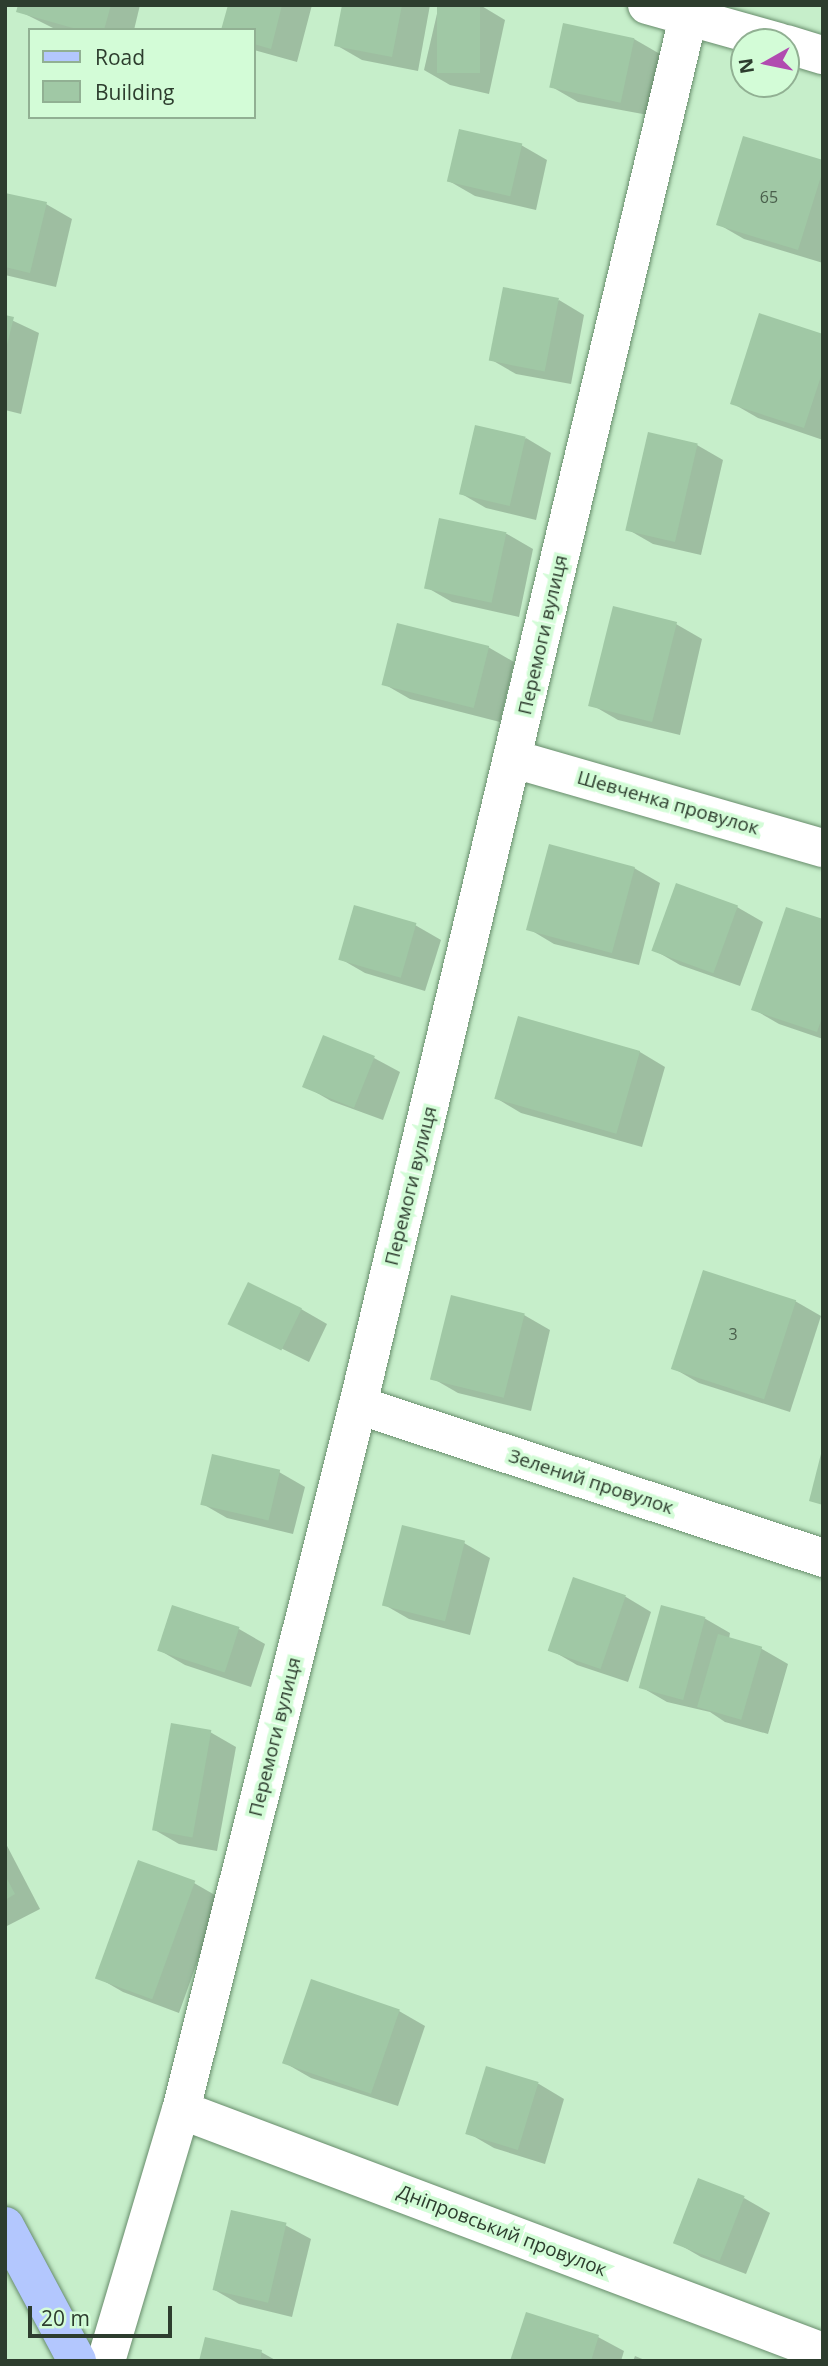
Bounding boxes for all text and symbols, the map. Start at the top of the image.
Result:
legend [28,28,256,119]
north arrow [730,28,800,98]
text: Road [95,43,145,71]
text: N [732,56,760,76]
text: Building [95,78,174,106]
house number: 65 [760,187,778,207]
street label: Перемоги вулиця [514,553,572,717]
street label: Шевченка провулок [574,766,762,840]
street label: Перемоги вулиця [380,1104,442,1268]
house number: 3 [728,1324,738,1344]
street label: Зелений провулок [506,1445,676,1519]
street label: Перемоги вулиця [244,1655,306,1819]
street label: Дніпровський провулок [394,2181,610,2281]
scale bar [32,2292,175,2336]
text: 20 m [41,2304,90,2332]

